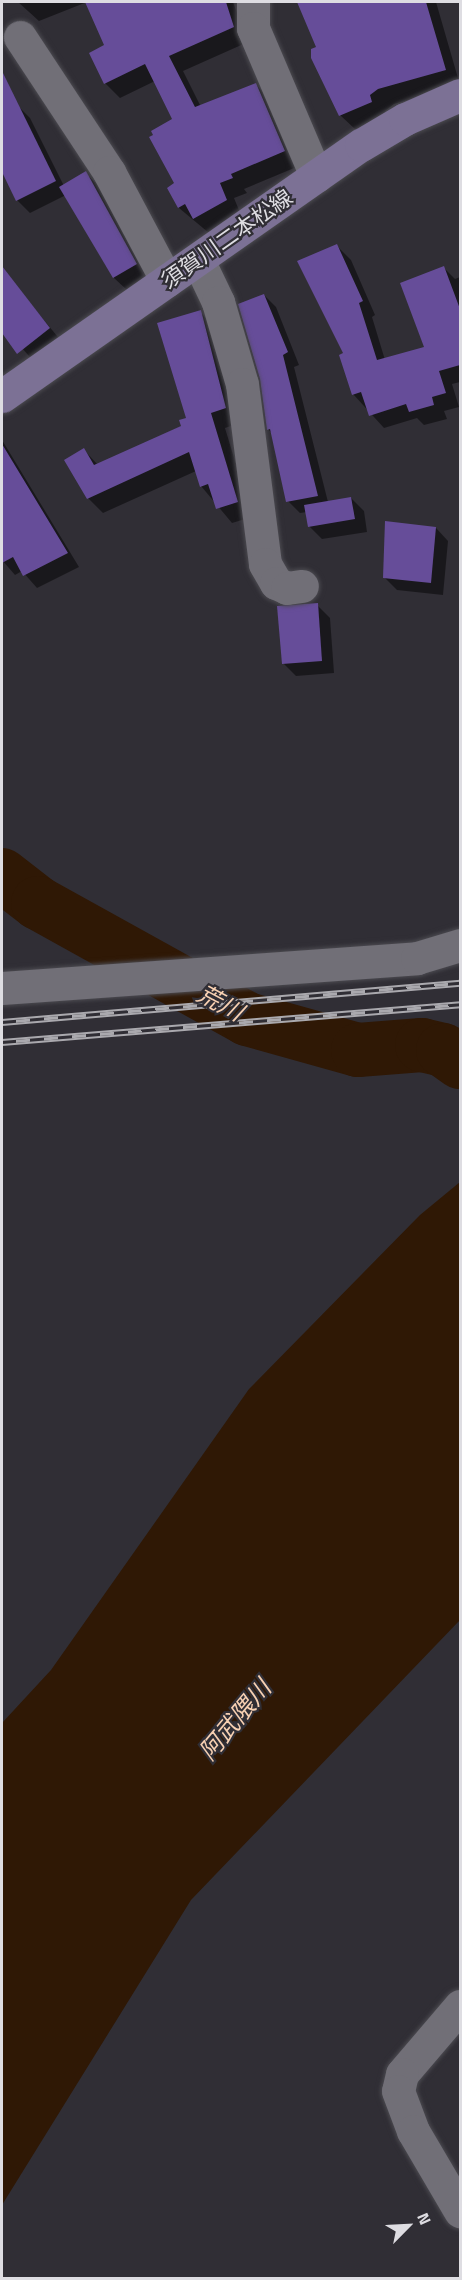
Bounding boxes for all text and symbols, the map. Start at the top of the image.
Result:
street label: 須賀川二本松線 [156,184,298,294]
water label: 荒川 [192,979,248,1027]
water label: 阿武隈川 [193,1674,277,1766]
north arrow [378,2196,438,2256]
text: N [411,2209,438,2229]

